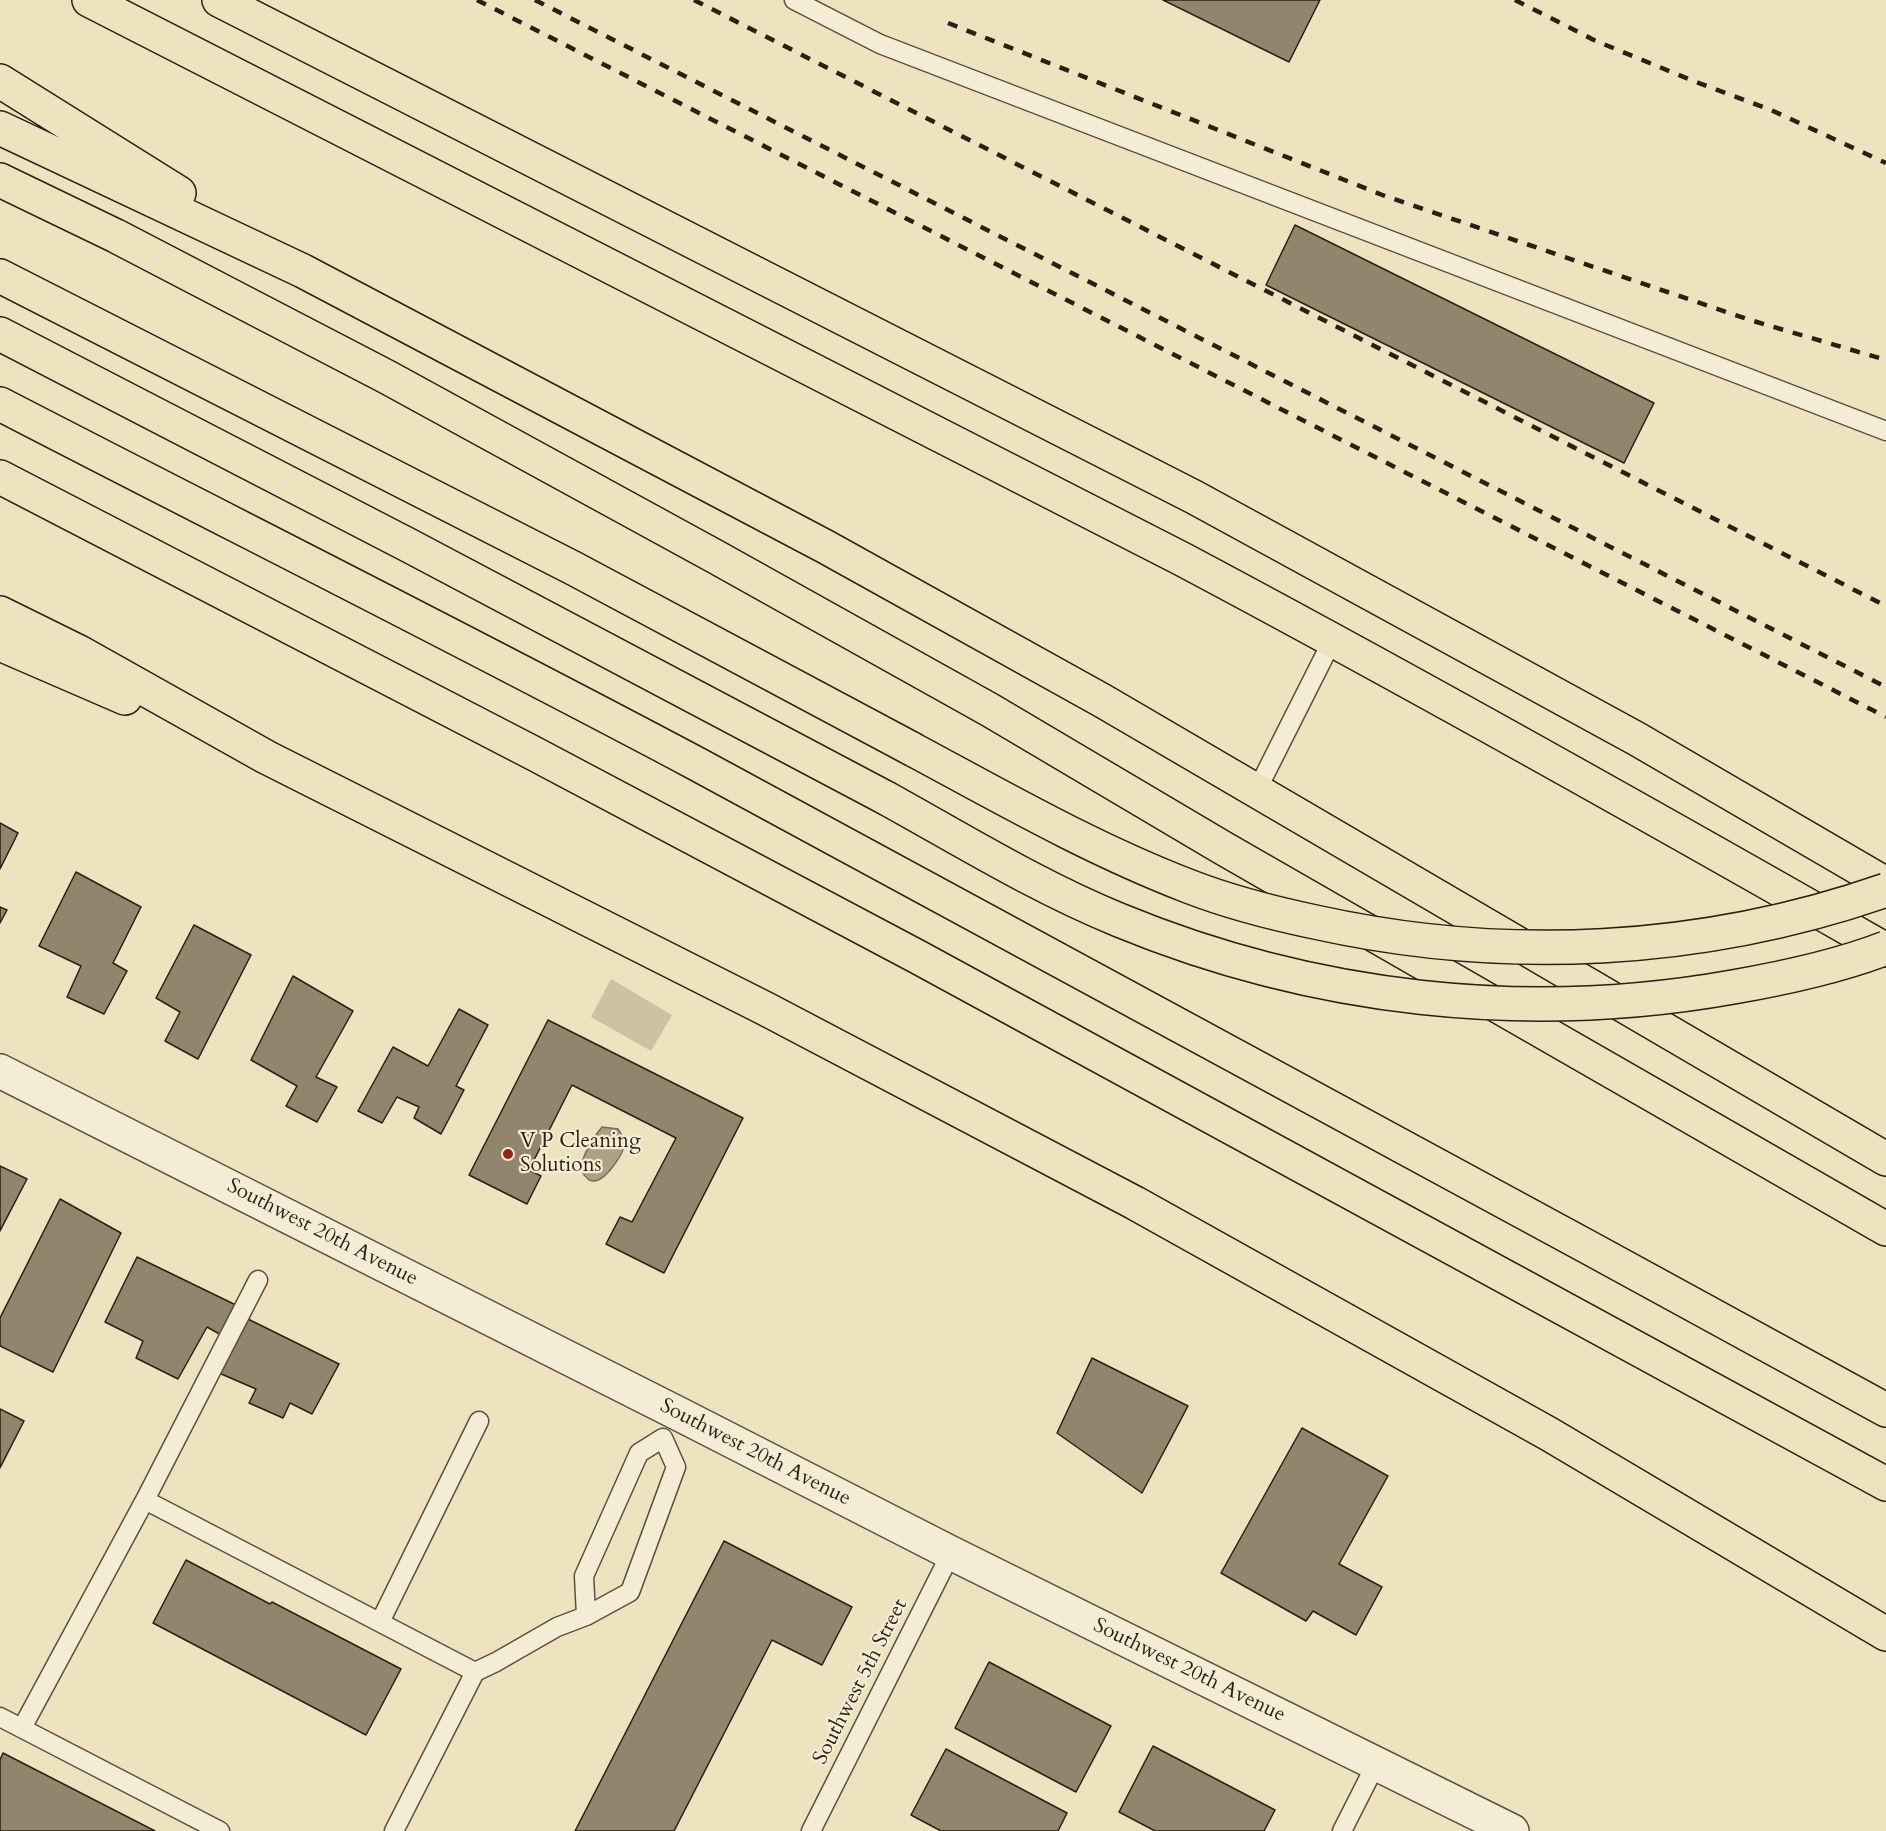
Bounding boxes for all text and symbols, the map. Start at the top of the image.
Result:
place label: V P Cleaning Solutions [520,1129,641,1179]
marker: V P Cleaning Solutions [501,1147,515,1161]
street label: Southwest 20th Avenue [222,1174,422,1292]
street label: Southwest 20th Avenue [655,1394,855,1512]
street label: Southwest 5th Street [808,1595,914,1769]
street label: Southwest 20th Avenue [1089,1614,1289,1728]

